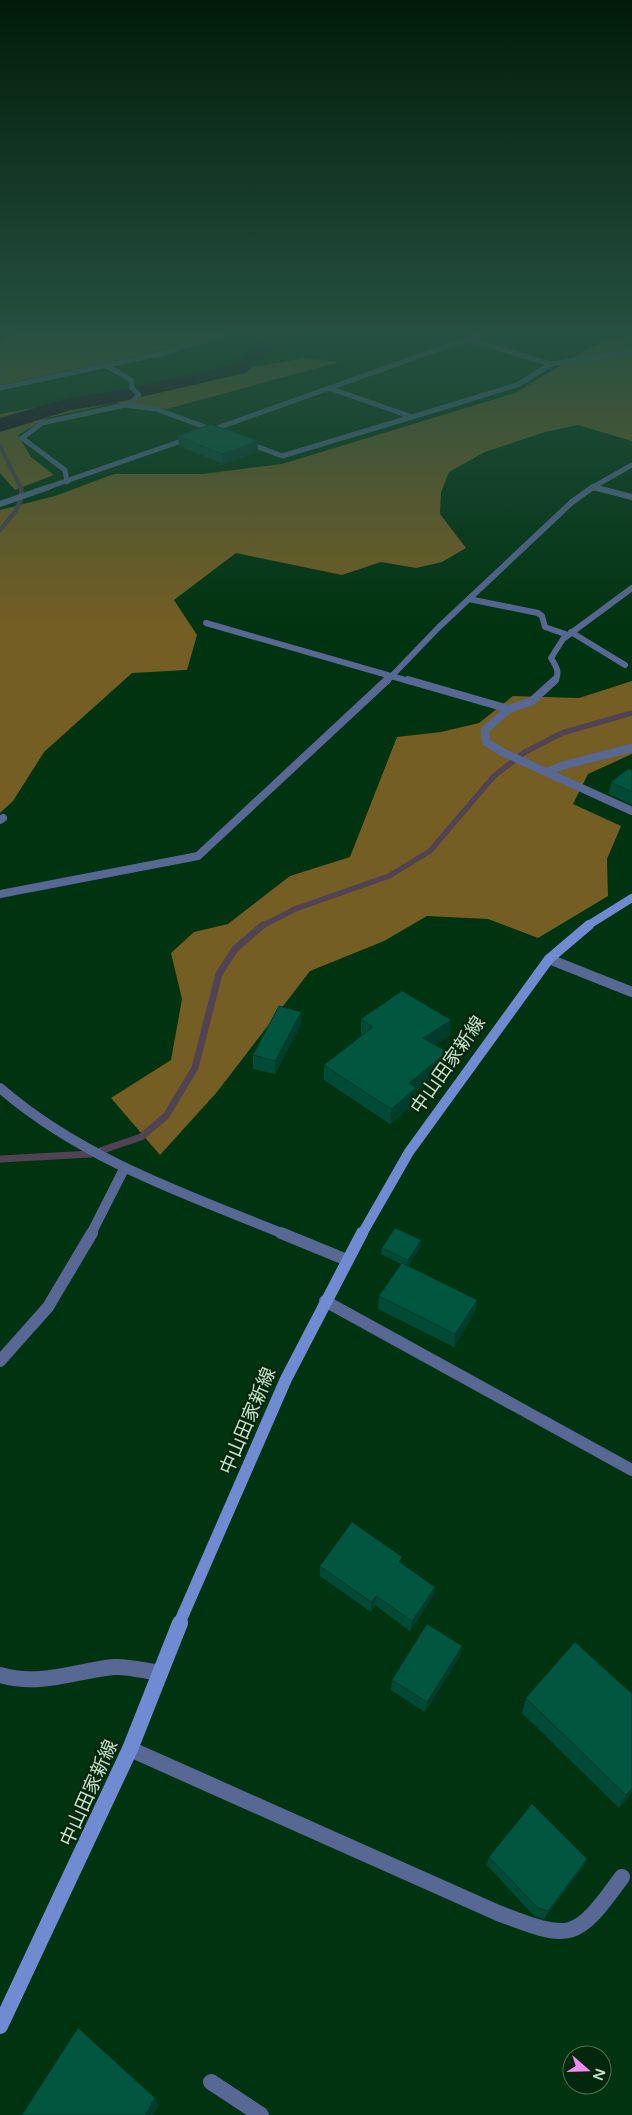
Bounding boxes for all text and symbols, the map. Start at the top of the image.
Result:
street label: 中山田家新線 [406,1012,490,1118]
street label: 中山田家新線 [216,1364,280,1478]
street label: 中山田家新線 [56,1736,122,1850]
north arrow [562,2045,612,2095]
text: N [589,2066,609,2082]

